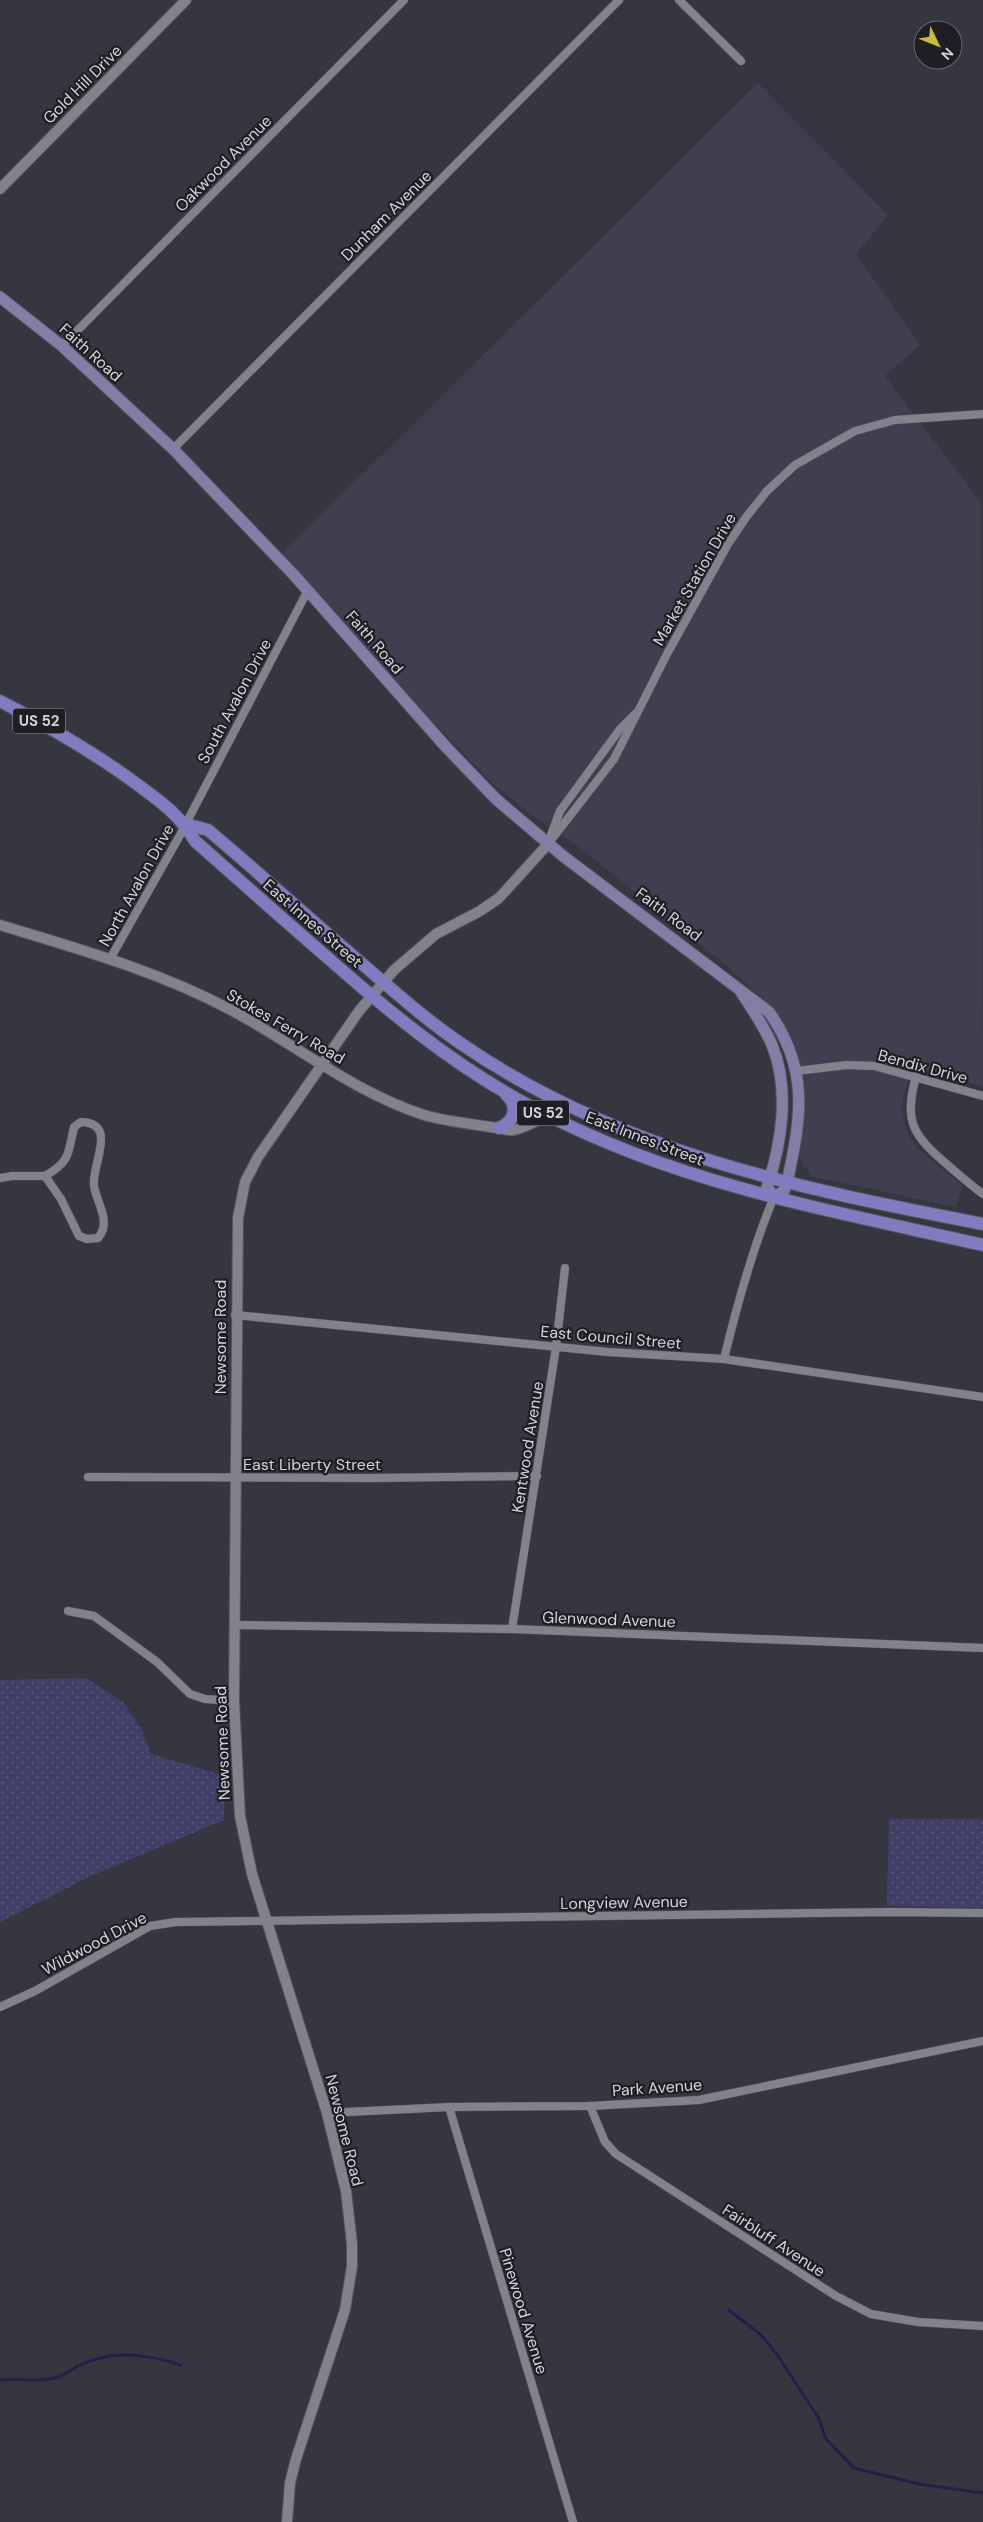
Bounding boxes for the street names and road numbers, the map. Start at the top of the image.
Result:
street label: Gold Hill Drive [38,40,126,128]
street label: Oakwood Avenue [170,110,276,216]
street label: Dunham Avenue [336,165,436,265]
street label: Faith Road [55,319,127,386]
street label: Market Station Drive [648,509,741,649]
street label: Faith Road [341,606,408,678]
street label: South Avalon Drive [193,635,276,767]
road number: US 52 [13,708,65,734]
street label: North Avalon Drive [94,820,179,950]
street label: East Innes Street [259,875,367,972]
street label: Faith Road [631,883,706,946]
street label: Stokes Ferry Road [223,984,349,1069]
street label: Bendix Drive [876,1044,970,1089]
road number: US 52 [517,1100,569,1126]
street label: East Innes Street [583,1106,707,1171]
street label: Newsome Road [210,1280,231,1394]
street label: East Council Street [540,1321,682,1354]
street label: Kentwood Avenue [507,1380,548,1514]
street label: East Liberty Street [243,1454,381,1475]
street label: Glenwood Avenue [542,1607,676,1632]
street label: Newsome Road [210,1685,235,1801]
street label: Longview Avenue [560,1891,688,1914]
street label: Wildwood Drive [38,1907,150,1980]
street label: Newsome Road [320,2072,369,2188]
street label: Park Avenue [611,2074,703,2101]
street label: Fairbluff Avenue [718,2199,829,2282]
street label: Pinewood Avenue [494,2246,553,2377]

